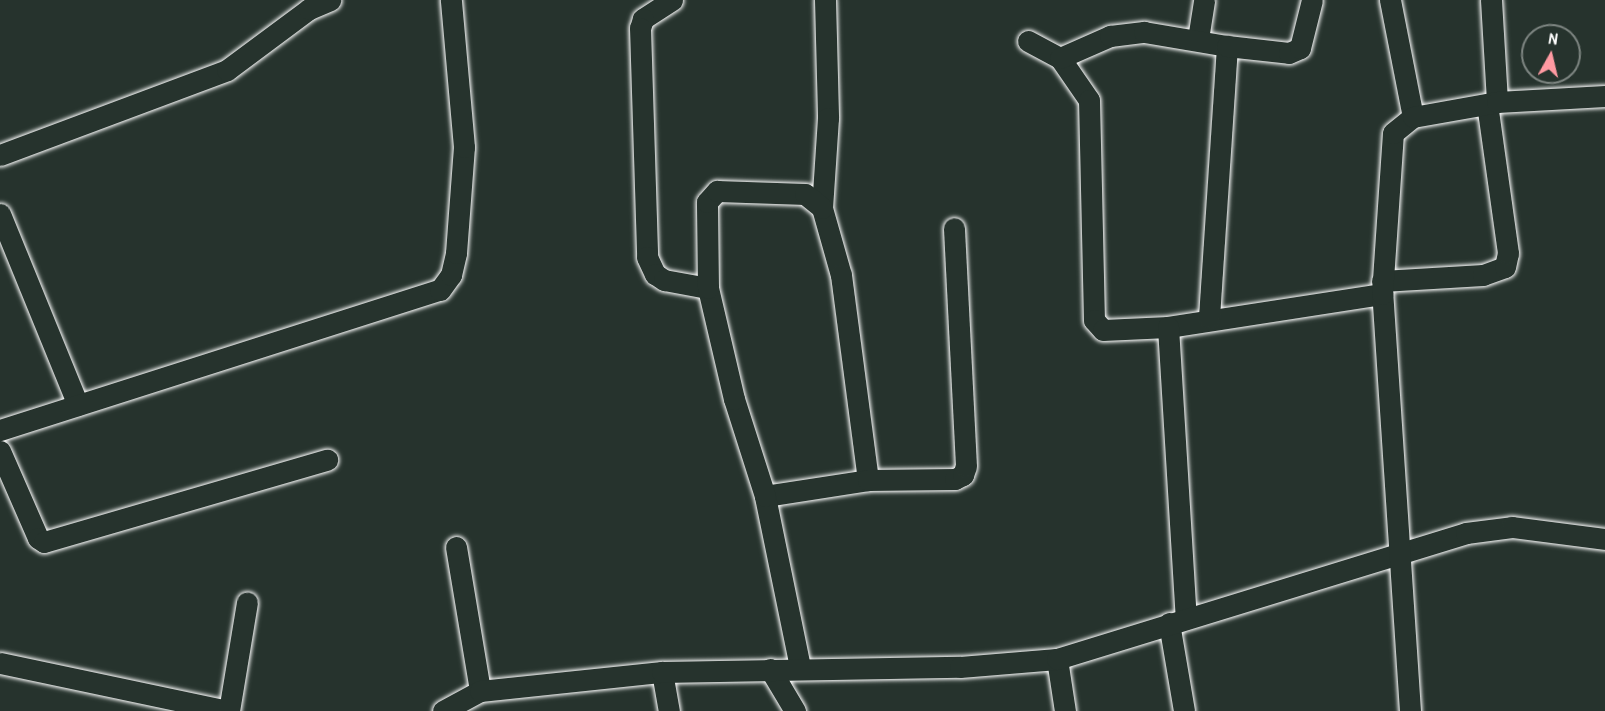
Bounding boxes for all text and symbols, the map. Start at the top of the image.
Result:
north arrow [1521,24,1581,84]
text: N [1547,27,1559,50]

